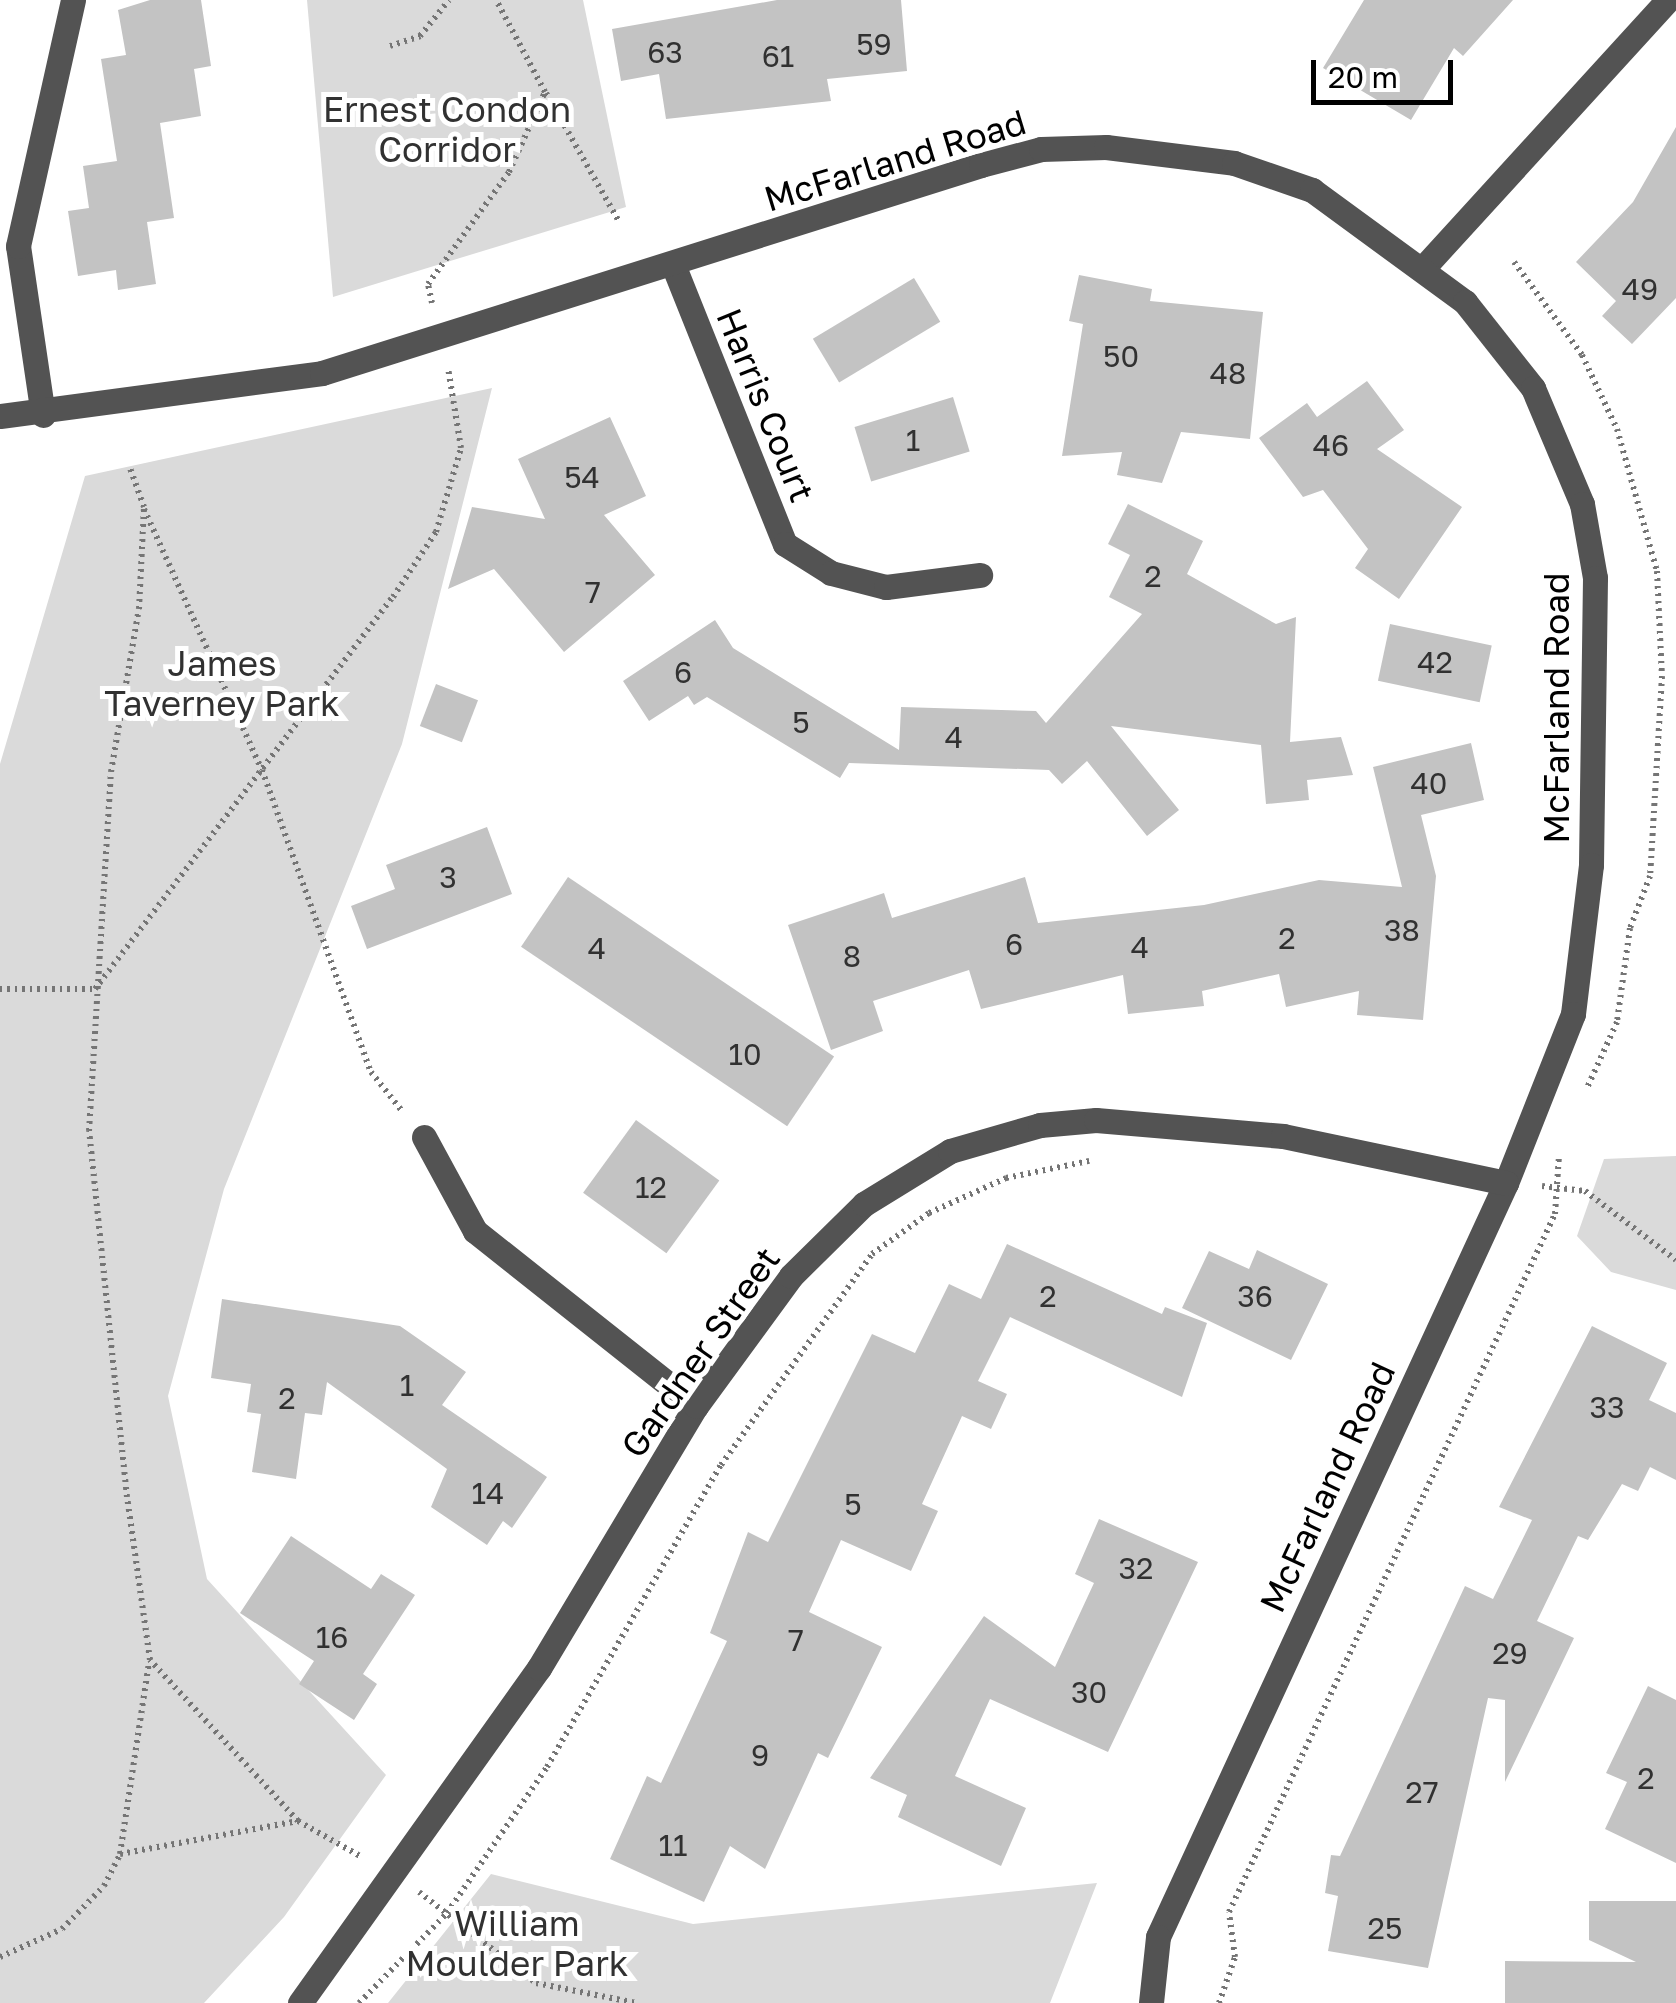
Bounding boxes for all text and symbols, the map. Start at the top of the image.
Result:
house number: 59 [856,26,892,62]
house number: 63 [647,34,683,70]
house number: 61 [762,38,794,74]
scale bar [1316,40,1458,102]
text: 20 m [1328,59,1398,95]
park label: Ernest Condon Corridor [323,88,571,170]
street label: McFarland Road [759,100,1031,220]
house number: 49 [1622,271,1658,307]
street label: Harris Court [708,302,824,508]
house number: 50 [1103,338,1139,374]
house number: 48 [1210,355,1246,391]
house number: 1 [906,422,920,458]
house number: 46 [1313,427,1349,463]
house number: 54 [564,459,600,495]
house number: 2 [1144,558,1162,594]
street label: McFarland Road [1535,572,1577,844]
house number: 7 [585,574,601,610]
park label: James Taverney Park [104,642,340,724]
house number: 42 [1417,644,1453,680]
house number: 6 [674,654,692,690]
house number: 5 [792,704,810,740]
house number: 4 [945,719,963,755]
house number: 40 [1411,765,1447,801]
house number: 3 [439,859,457,895]
house number: 38 [1384,912,1420,948]
house number: 2 [1278,920,1296,956]
house number: 6 [1005,926,1023,962]
house number: 4 [1131,929,1149,965]
house number: 4 [588,930,606,966]
house number: 8 [843,938,861,974]
house number: 10 [728,1036,762,1072]
house number: 12 [635,1169,667,1205]
street label: Gardner Street [612,1239,788,1465]
house number: 2 [1039,1278,1057,1314]
house number: 36 [1237,1278,1273,1314]
street label: McFarland Road [1251,1355,1403,1619]
house number: 1 [400,1367,414,1403]
house number: 2 [278,1380,296,1416]
house number: 33 [1589,1389,1625,1425]
house number: 14 [472,1475,504,1511]
house number: 5 [844,1486,862,1522]
house number: 32 [1119,1550,1153,1586]
house number: 16 [316,1619,348,1655]
house number: 7 [788,1622,804,1658]
house number: 29 [1492,1635,1528,1671]
house number: 30 [1071,1674,1107,1710]
house number: 9 [751,1737,769,1773]
house number: 2 [1637,1760,1655,1796]
house number: 27 [1405,1774,1439,1810]
house number: 11 [658,1827,688,1863]
park label: William Moulder Park [405,1902,629,1984]
house number: 25 [1368,1910,1402,1946]

